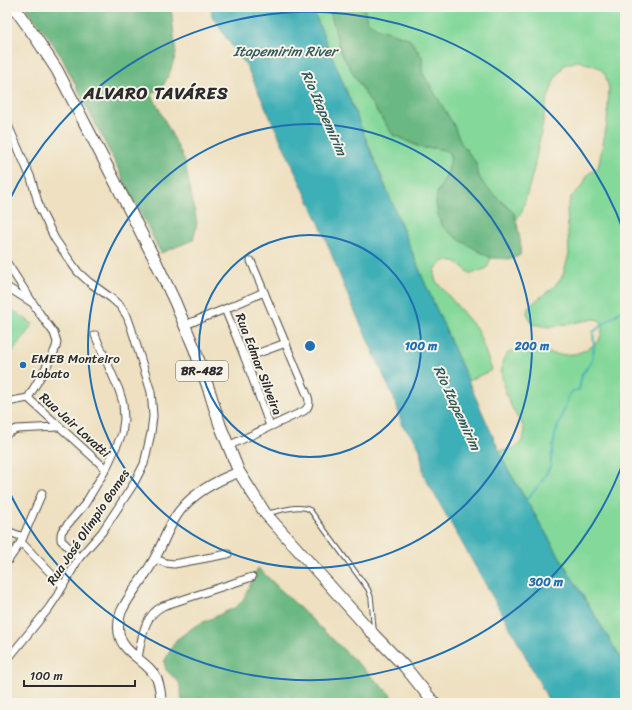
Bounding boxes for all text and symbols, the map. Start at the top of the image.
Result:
water label: Itapemirim River [232,39,340,64]
water label: Rio Itapemirim [294,66,355,161]
district label: ALVARO TAVÁRES [82,78,229,108]
street label: Rua Edmar Silveira [229,310,289,419]
text: 100 m [405,335,438,357]
text: 200 m [514,335,550,357]
centre of rings [303,339,317,353]
place label: EMEB Monteiro Lobato [31,347,120,385]
marker: EMEB Monteiro Lobato [18,360,28,370]
road number: BR-482 [176,361,228,381]
water label: Rio Itapemirim [426,361,488,456]
street label: Rua Jair Lovatti [34,387,116,464]
street label: Rua José Olímpio Gomes [40,464,136,590]
text: 300 m [528,571,564,593]
scale bar [24,662,135,688]
text: 100 m [30,665,63,687]

